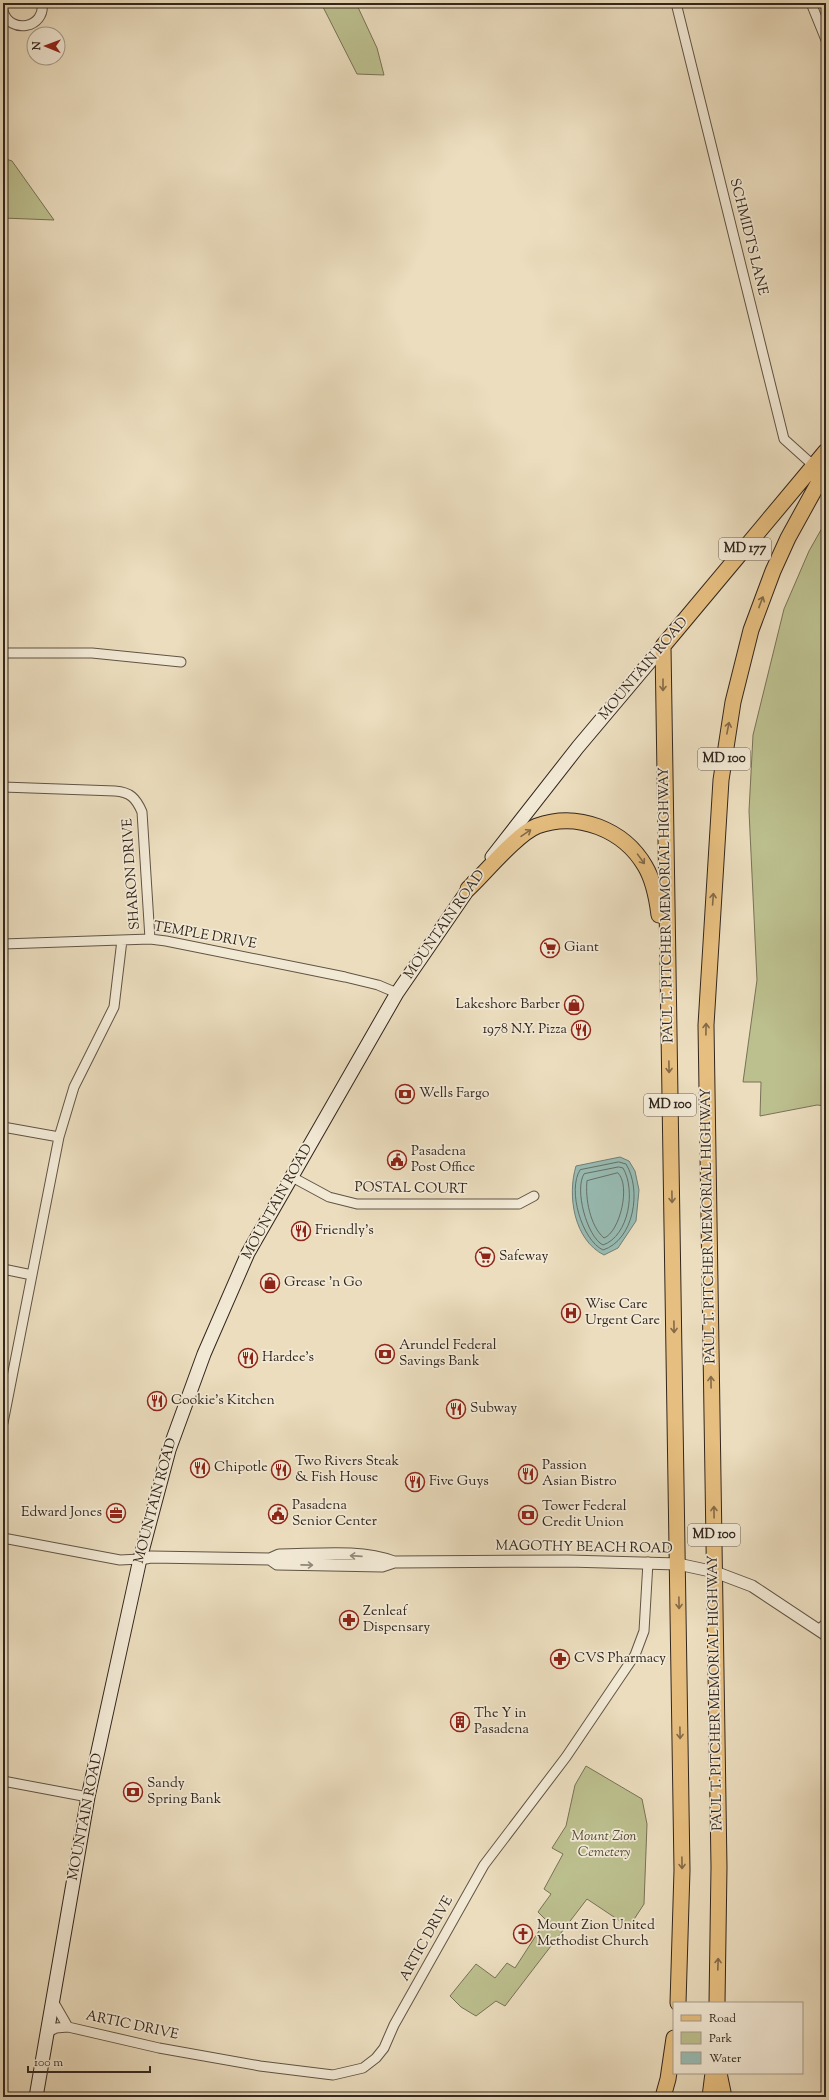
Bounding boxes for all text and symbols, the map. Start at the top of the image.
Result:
north arrow [26,26,66,66]
text: N [29,41,45,51]
street label: SCHMIDTS LANE [724,176,772,298]
road number: MD 177 [719,538,771,560]
one-way arrow [758,597,766,609]
street label: MOUNTAIN ROAD [595,613,693,725]
one-way arrow [659,678,667,691]
one-way arrow [724,722,732,735]
road number: MD 100 [698,748,750,770]
street label: PAUL T. PITCHER MEMORIAL HIGHWAY [655,767,679,1043]
street label: SHARON DRIVE [118,817,146,930]
one-way arrow [520,829,532,837]
one-way arrow [636,853,645,864]
street label: MOUNTAIN ROAD [400,866,490,984]
one-way arrow [709,893,716,906]
street label: TEMPLE DRIVE [152,917,259,955]
supermarket icon: Giant [539,937,561,959]
place label: Giant [564,938,599,958]
shop icon: Lakeshore Barber [563,994,585,1016]
place label: Lakeshore Barber [456,995,561,1015]
restaurant icon: 1978 N.Y. Pizza [570,1019,592,1041]
place label: 1978 N.Y. Pizza [483,1020,568,1040]
one-way arrow [702,1023,710,1036]
one-way arrow [665,1060,673,1073]
bank icon: Wells Fargo [394,1083,416,1105]
place label: Wells Fargo [419,1084,490,1104]
street label: PAUL T. PITCHER MEMORIAL HIGHWAY [697,1088,721,1364]
road number: MD 100 [644,1094,696,1116]
street label: MOUNTAIN ROAD [238,1141,318,1263]
place label: Pasadena Post Office [411,1142,475,1178]
public building icon: Pasadena Post Office [386,1149,408,1171]
street label: POSTAL COURT [354,1178,468,1200]
one-way arrow [668,1190,675,1203]
restaurant icon: Friendly's [290,1220,312,1242]
place label: Friendly's [315,1221,374,1241]
supermarket icon: Safeway [474,1246,496,1268]
place label: Safeway [499,1247,548,1267]
shop icon: Grease 'n Go [259,1272,281,1294]
place label: Grease 'n Go [284,1273,363,1293]
place label: Wise Care Urgent Care [585,1295,660,1331]
hospital icon: Wise Care Urgent Care [560,1302,582,1324]
one-way arrow [670,1320,678,1333]
place label: Arundel Federal Savings Bank [399,1336,497,1372]
bank icon: Arundel Federal Savings Bank [374,1343,396,1365]
restaurant icon: Hardee's [237,1347,259,1369]
place label: Hardee's [262,1348,314,1368]
one-way arrow [707,1376,715,1389]
restaurant icon: Cookie's Kitchen [146,1390,168,1412]
place label: Cookie's Kitchen [171,1391,275,1411]
restaurant icon: Subway [445,1398,467,1420]
place label: Subway [470,1399,517,1419]
street label: MOUNTAIN ROAD [130,1436,182,1566]
place label: Two Rivers Steak & Fish House [295,1452,400,1488]
place label: Passion Asian Bistro [542,1456,617,1492]
restaurant icon: Chipotle [189,1457,211,1479]
place label: Chipotle [214,1458,268,1478]
restaurant icon: Two Rivers Steak & Fish House [270,1459,292,1481]
restaurant icon: Passion Asian Bistro [517,1463,539,1485]
restaurant icon: Five Guys [404,1471,426,1493]
place label: Five Guys [429,1472,489,1492]
place label: Pasadena Senior Center [292,1496,378,1532]
place label: Tower Federal Credit Union [542,1497,627,1533]
office icon: Edward Jones [105,1502,127,1524]
place label: Edward Jones [21,1503,102,1523]
public building icon: Pasadena Senior Center [267,1503,289,1525]
bank icon: Tower Federal Credit Union [517,1504,539,1526]
one-way arrow [710,1506,717,1519]
road number: MD 100 [688,1524,740,1546]
street label: MAGOTHY BEACH ROAD [495,1536,673,1560]
one-way arrow [350,1552,363,1559]
street label: PAUL T. PITCHER MEMORIAL HIGHWAY [704,1555,728,1831]
one-way arrow [300,1561,313,1569]
one-way arrow [675,1596,683,1609]
place label: Zenleaf Dispensary [363,1602,430,1638]
pharmacy icon: Zenleaf Dispensary [338,1609,360,1631]
pharmacy icon: CVS Pharmacy [549,1648,571,1670]
place label: CVS Pharmacy [574,1649,666,1669]
place label: The Y in Pasadena [474,1704,529,1740]
building icon: The Y in Pasadena [449,1711,471,1733]
one-way arrow [677,1726,684,1739]
street label: MOUNTAIN ROAD [64,1752,108,1882]
place label: Sandy Spring Bank [147,1774,222,1810]
bank icon: Sandy Spring Bank [122,1781,144,1803]
park label: Mount Zion Cemetery [571,1827,637,1863]
one-way arrow [678,1856,686,1869]
street label: ARTIC DRIVE [395,1892,459,1985]
place label: Mount Zion United Methodist Church [537,1916,655,1952]
church icon: Mount Zion United Methodist Church [512,1923,534,1945]
one-way arrow [714,1958,722,1971]
legend [673,2002,803,2074]
street label: ARTIC DRIVE [84,2006,181,2046]
text: Road [709,2010,736,2028]
text: Park [709,2030,732,2048]
scale bar [28,2048,150,2074]
text: Water [709,2050,742,2068]
text: 100 m [34,2054,63,2072]

